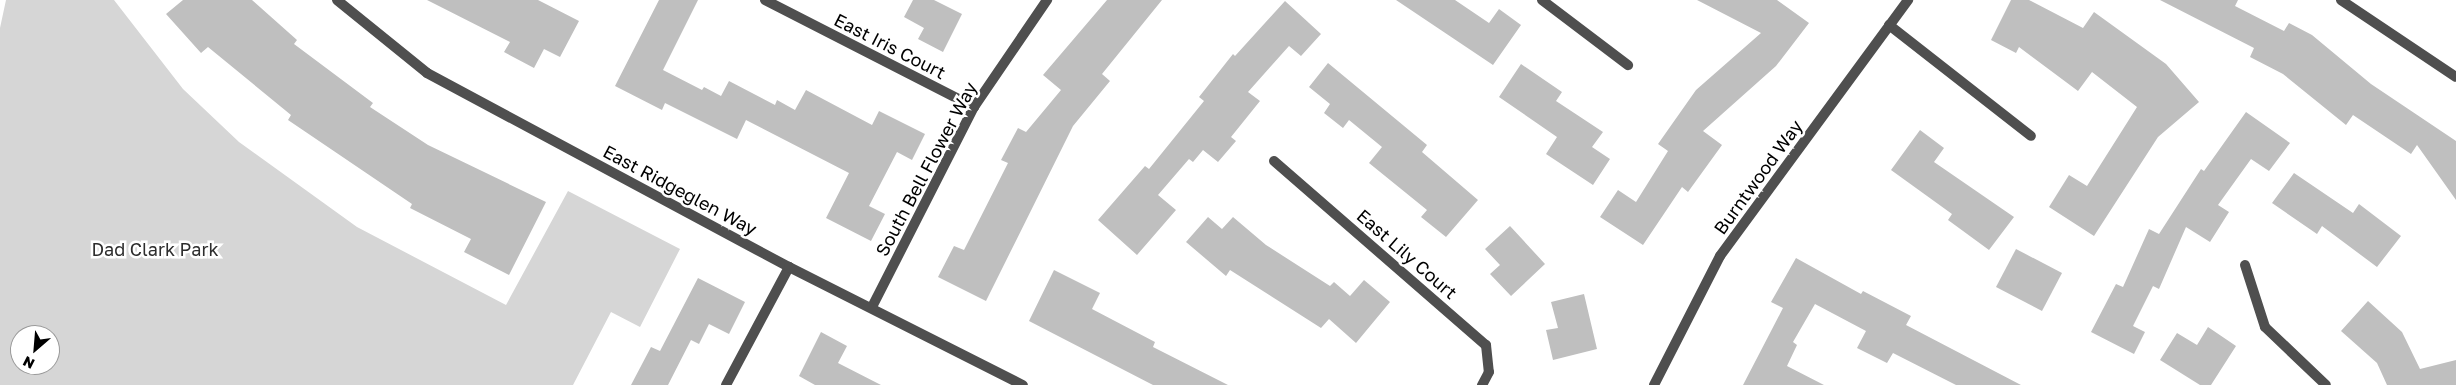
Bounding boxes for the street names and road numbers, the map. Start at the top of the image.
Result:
street label: East Iris Court [831,9,949,83]
street label: South Bell Flower Way [871,78,981,260]
street label: Burntwood Way [1709,116,1807,238]
street label: East Ridgeglen Way [599,140,761,240]
street label: East Lily Court [1352,205,1462,303]

